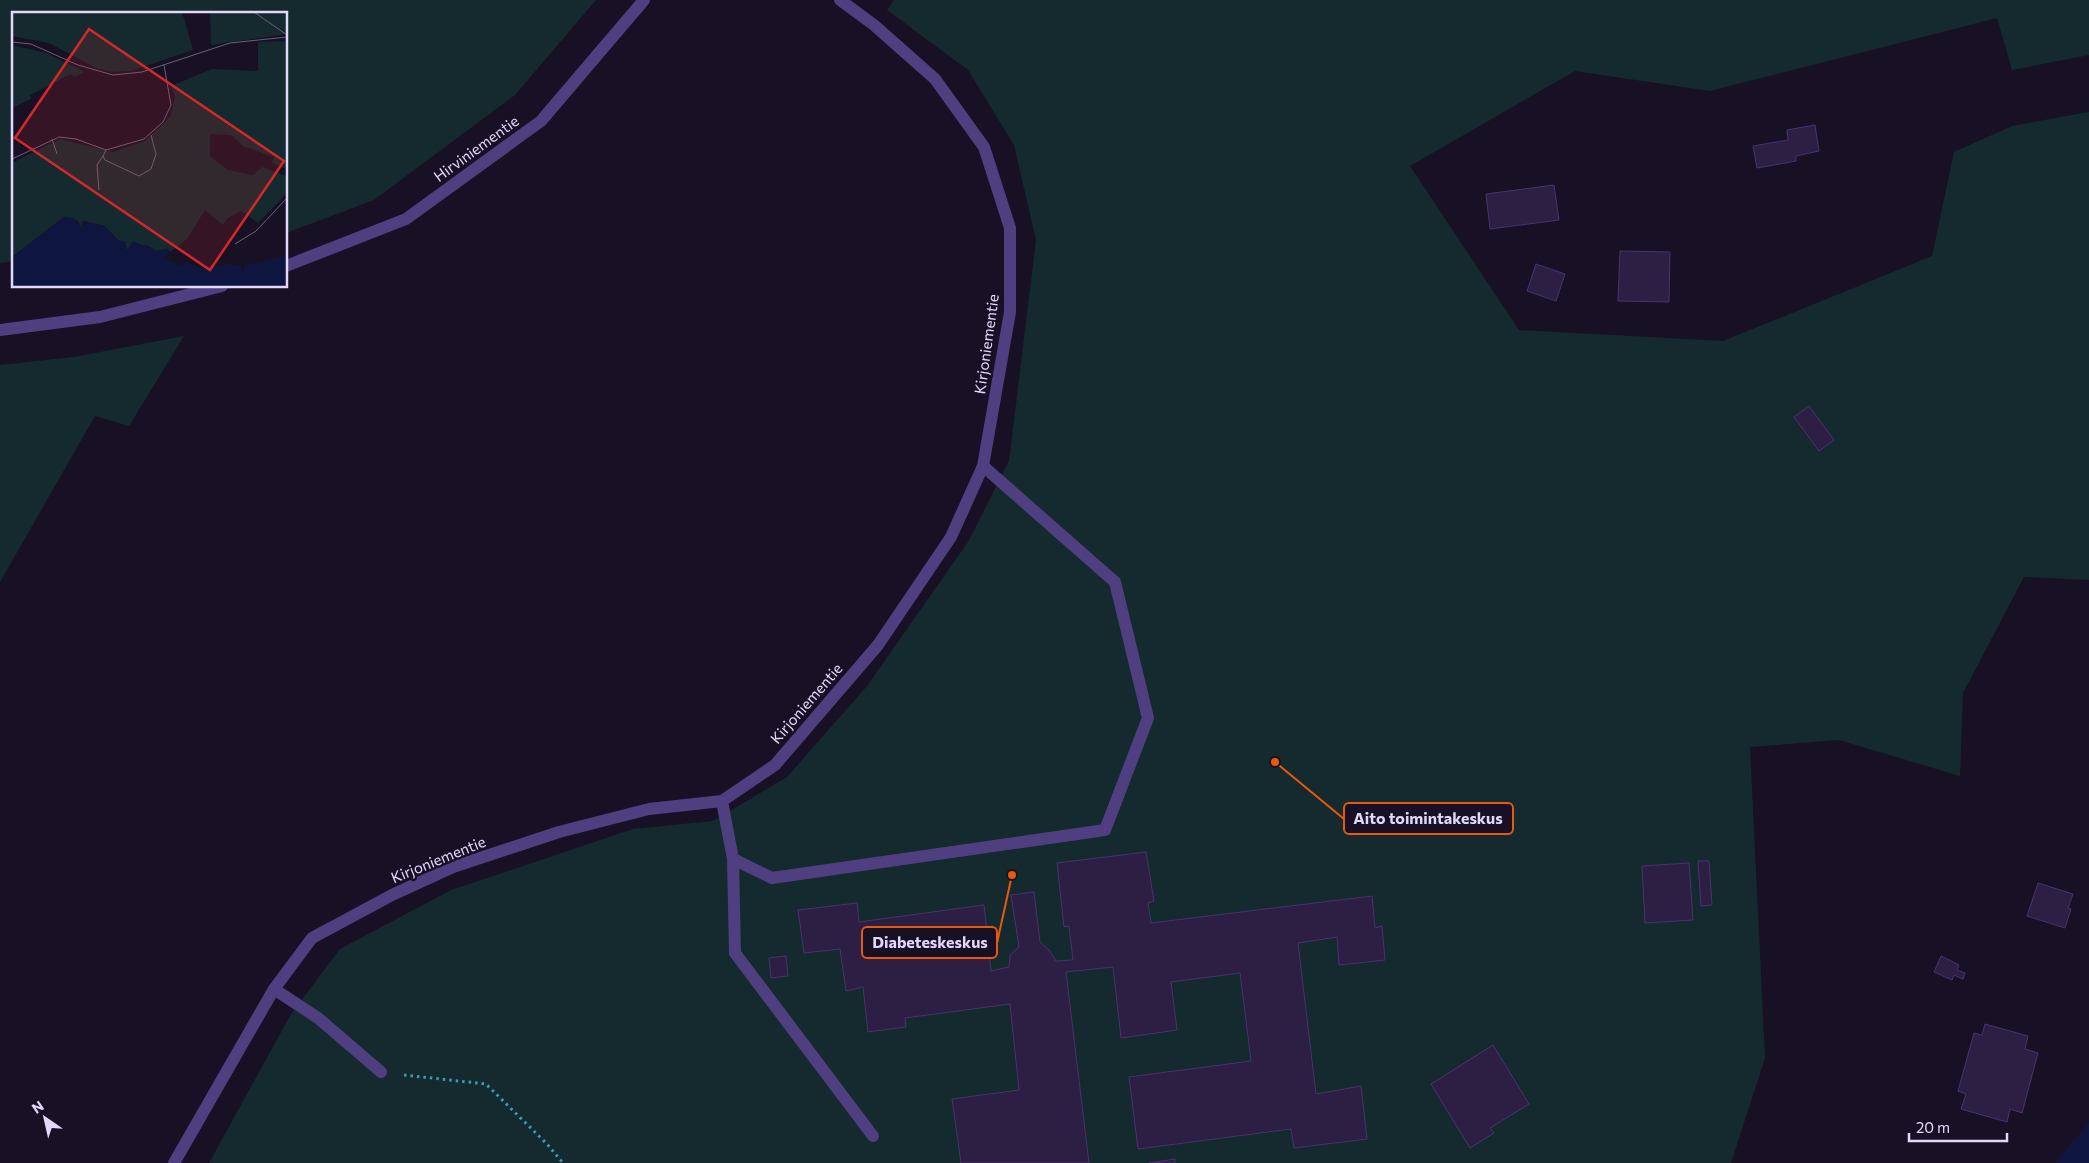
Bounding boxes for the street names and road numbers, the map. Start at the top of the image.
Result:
street label: Hirviniementie [430,111,522,185]
street label: Kirjoniementie [970,293,1002,395]
street label: Kirjoniementie [766,659,846,747]
street label: Kirjoniementie [388,832,488,886]

